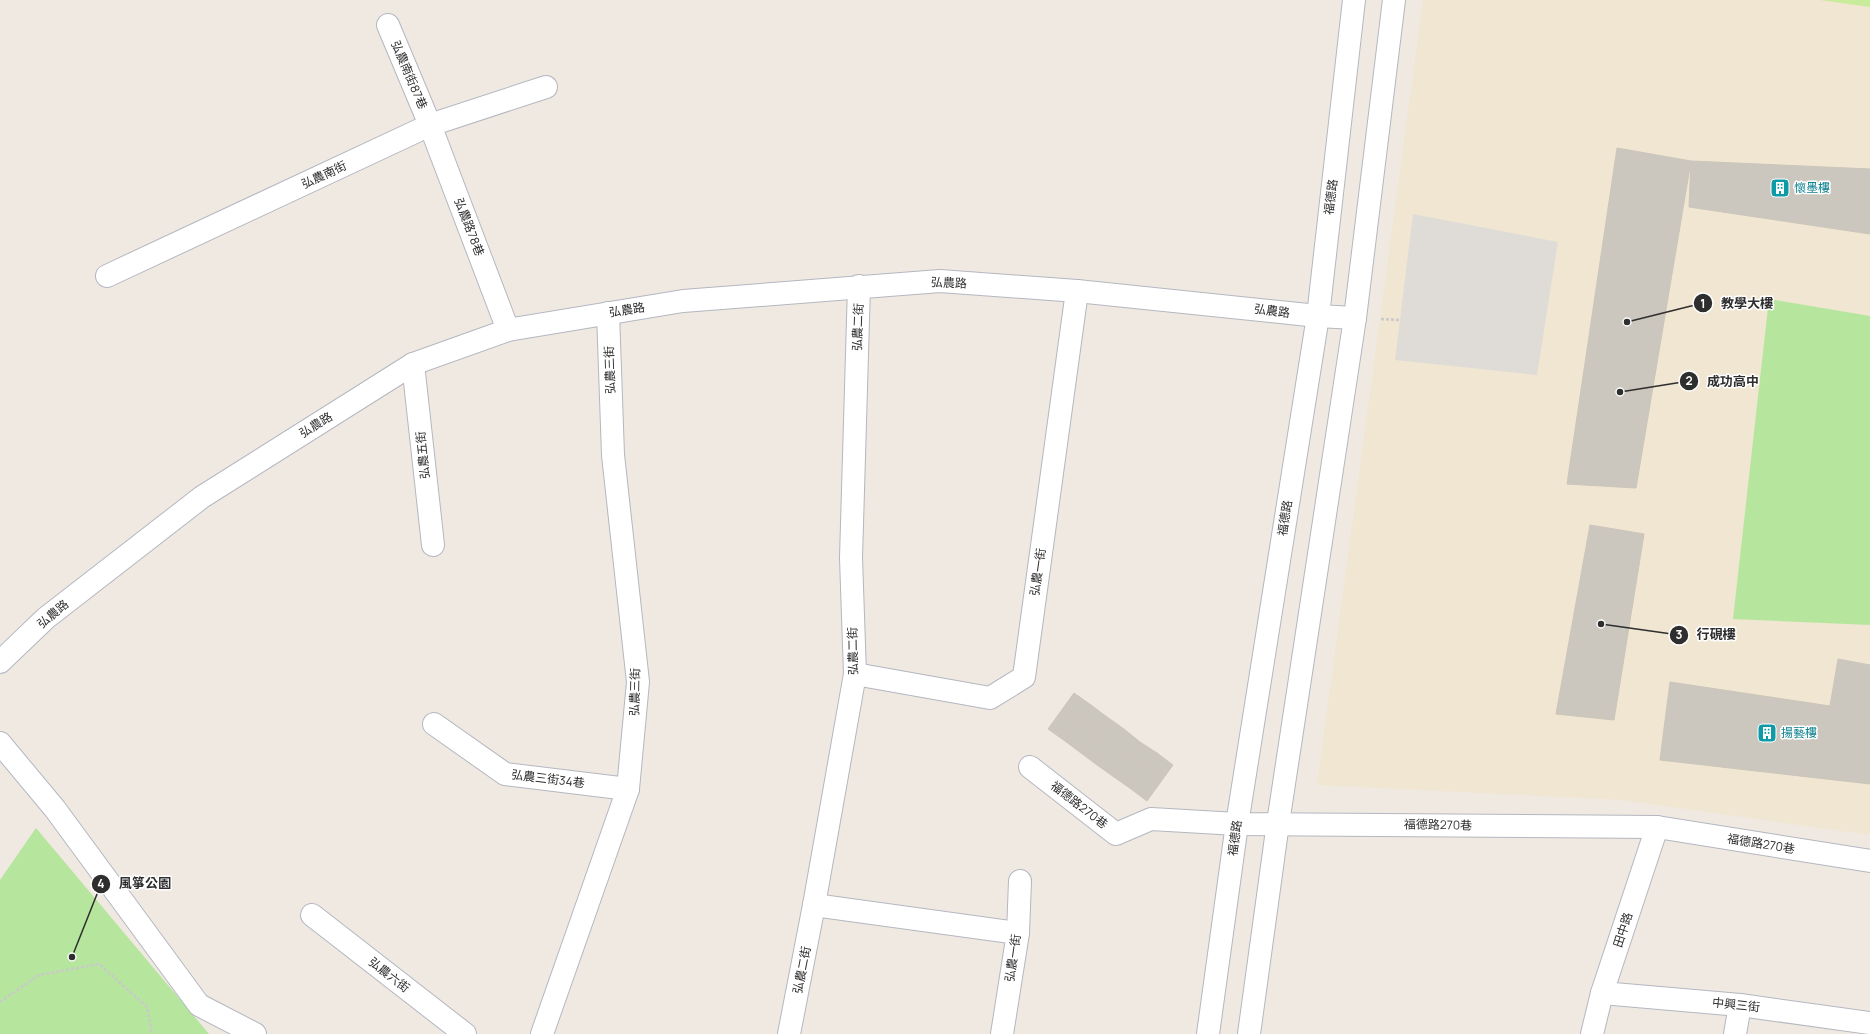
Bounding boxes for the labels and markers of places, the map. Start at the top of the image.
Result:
building icon: 懷墨樓 [1769,177,1791,199]
place label: 懷墨樓 [1794,179,1830,196]
callout: 教學大樓 [1693,291,1781,316]
callout: 成功高中 [1679,369,1767,394]
callout: 行硯樓 [1669,622,1744,647]
building icon: 揚藝樓 [1756,722,1778,744]
place label: 揚藝樓 [1781,724,1817,741]
callout: 風箏公園 [91,871,179,896]

